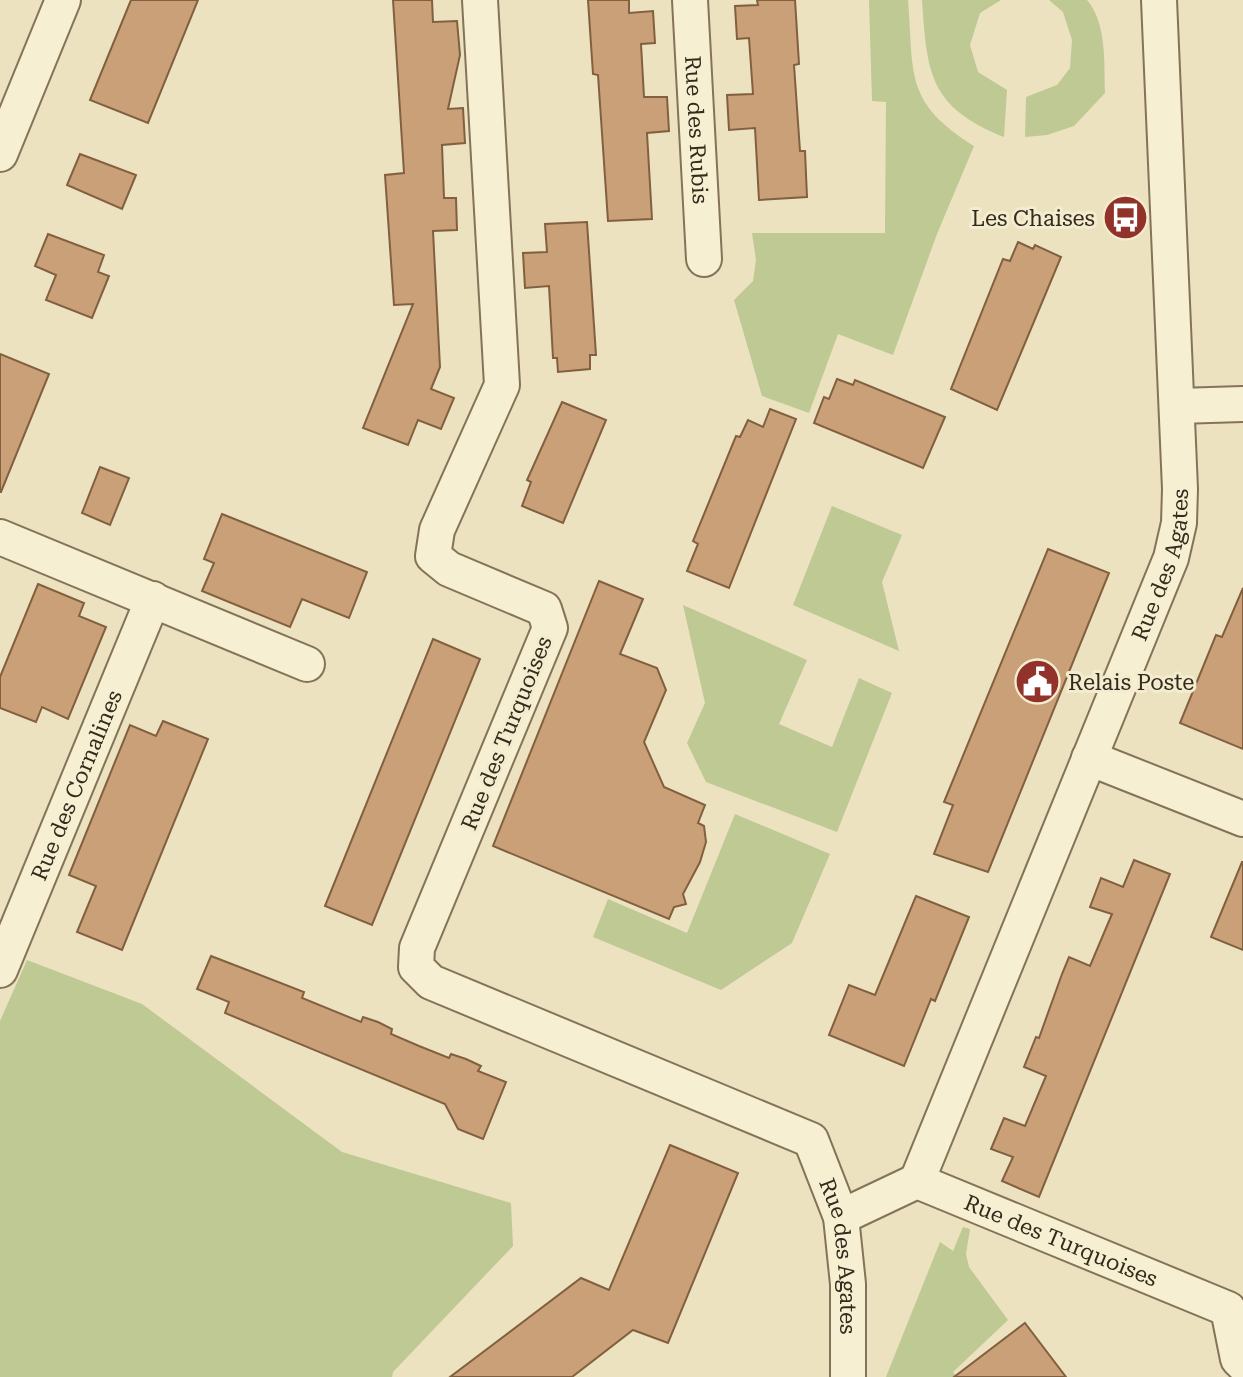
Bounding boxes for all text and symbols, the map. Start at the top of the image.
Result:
street label: Rue des Rubis [680,55,713,205]
bus stop icon: Les Chaises [1102,194,1150,242]
place label: Les Chaises [971,206,1095,231]
street label: Rue des Agates [1127,488,1193,644]
street label: Rue des Turquoises [456,633,557,834]
public building icon: Relais Poste [1013,658,1061,706]
place label: Relais Poste [1068,670,1194,695]
street label: Rue des Cornalines [26,686,127,884]
street label: Rue des Agates [814,1175,860,1334]
street label: Rue des Turquoises [961,1190,1161,1292]

